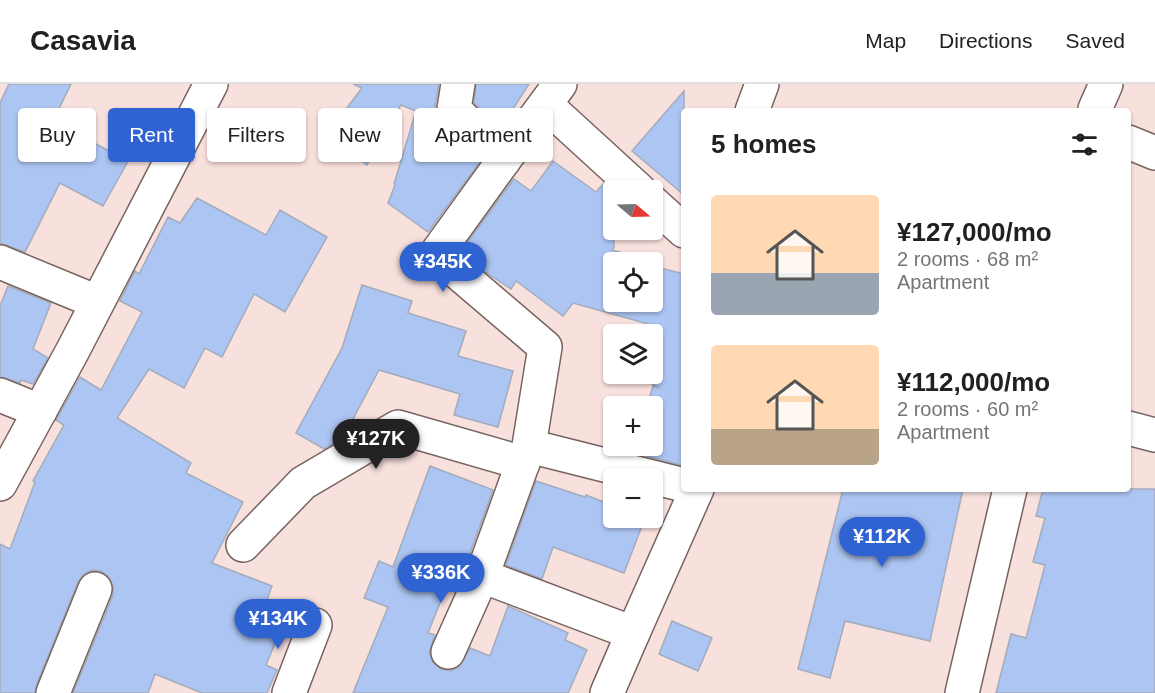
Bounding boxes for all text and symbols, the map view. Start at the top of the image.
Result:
text: Casavia [30,25,136,56]
text: Map [865,29,906,52]
text: Directions [939,29,1032,52]
text: Saved [1065,29,1125,52]
chip: Buy [18,108,96,162]
chip: Rent [108,108,195,162]
chip: Filters [207,108,306,162]
chip: New [318,108,402,162]
chip: Apartment [414,108,553,162]
icon: filters [1068,128,1101,161]
text: 5 homes [711,129,817,159]
north arrow [603,180,663,240]
map controls [603,180,663,528]
text: ¥127,000/mo [897,217,1052,247]
icon: home [759,219,831,291]
pin: ¥345K [401,242,485,293]
text: 2 rooms · 68 m² [897,248,1038,270]
text: ¥345K [414,250,472,272]
button: locate [603,252,663,312]
text: Apartment [897,271,989,293]
button: layers [603,324,663,384]
text: ¥112,000/mo [897,367,1050,397]
icon: home [759,369,831,441]
button: + [603,396,663,456]
text: 2 rooms · 60 m² [897,398,1038,420]
pin: ¥127K [334,419,418,470]
text: Apartment [897,421,989,443]
text: ¥127K [347,427,405,449]
button: − [603,468,663,528]
pin: ¥112K [840,517,924,568]
text: ¥112K [853,525,911,547]
pin: ¥336K [399,553,483,604]
text: ¥336K [412,561,470,583]
pin: ¥134K [236,599,320,650]
text: ¥134K [249,607,307,629]

